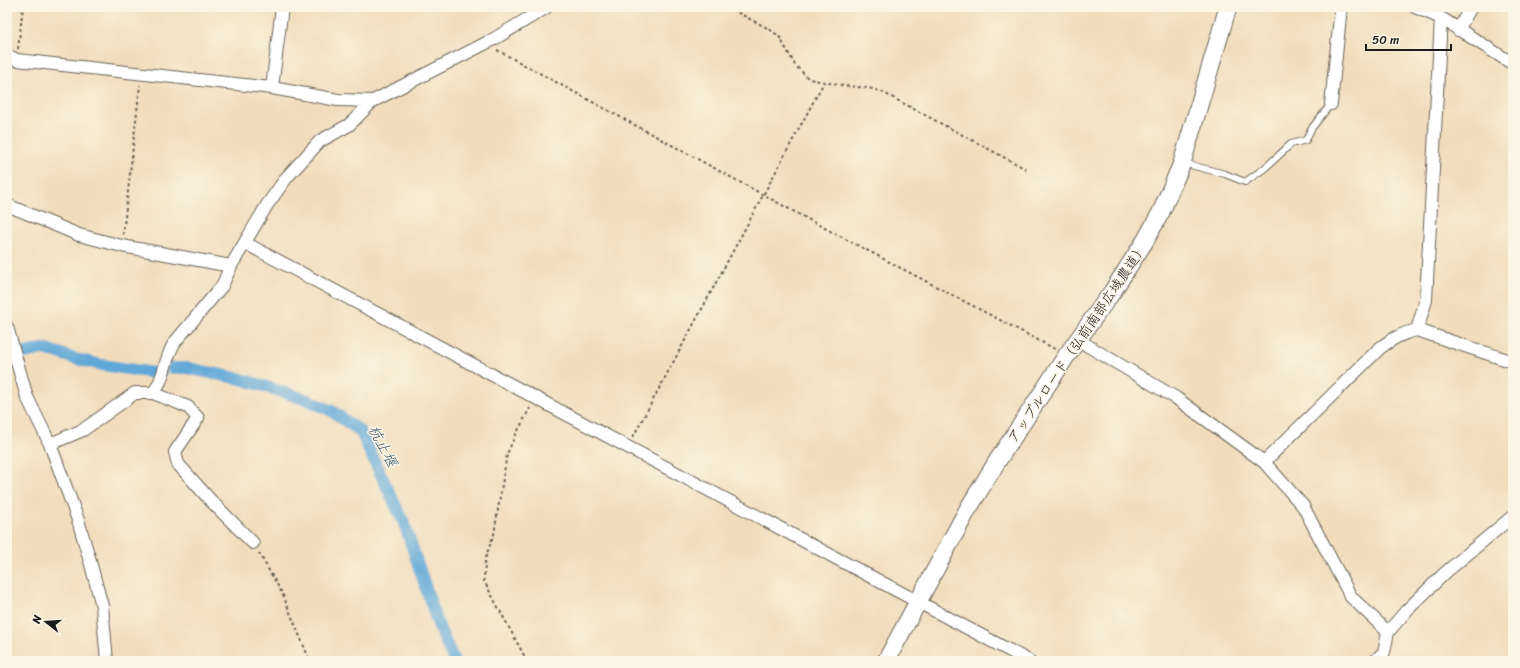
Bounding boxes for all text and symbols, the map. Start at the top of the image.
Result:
scale bar [1366,26,1451,52]
text: 50 m [1372,29,1399,51]
street label: アップルロード（弘前南部広域農道） [1001,238,1154,449]
water label: 杭止堰 [361,420,406,474]
north arrow [26,602,66,642]
text: N [26,612,47,627]

